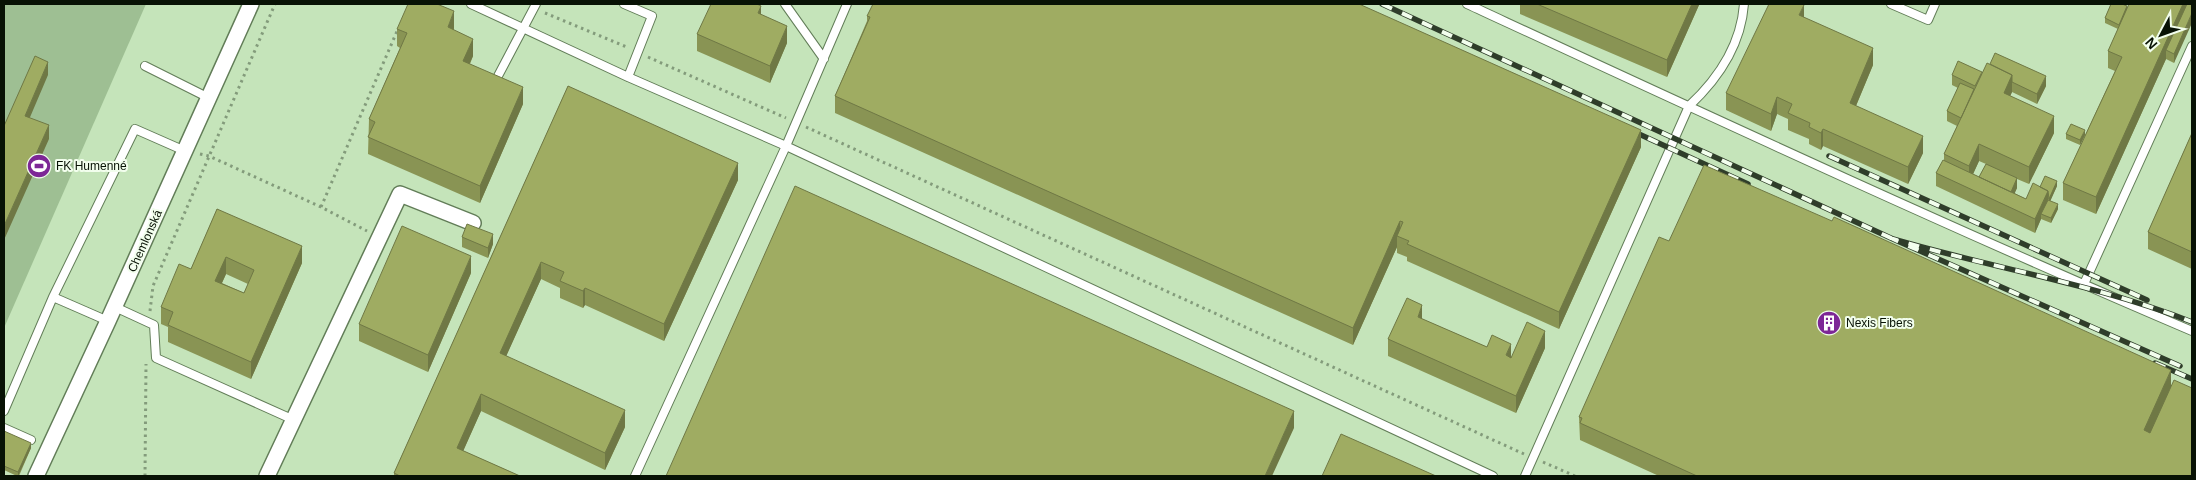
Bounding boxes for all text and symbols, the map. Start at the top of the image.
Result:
north arrow [2136,10,2186,60]
text: N [2142,34,2161,53]
sports icon: FK Humenné [26,153,52,179]
place label: FK Humenné [56,159,127,173]
street label: Chemlonská [125,207,165,274]
building icon: Nexis Fibers [1816,310,1842,336]
place label: Nexis Fibers [1846,316,1913,330]

